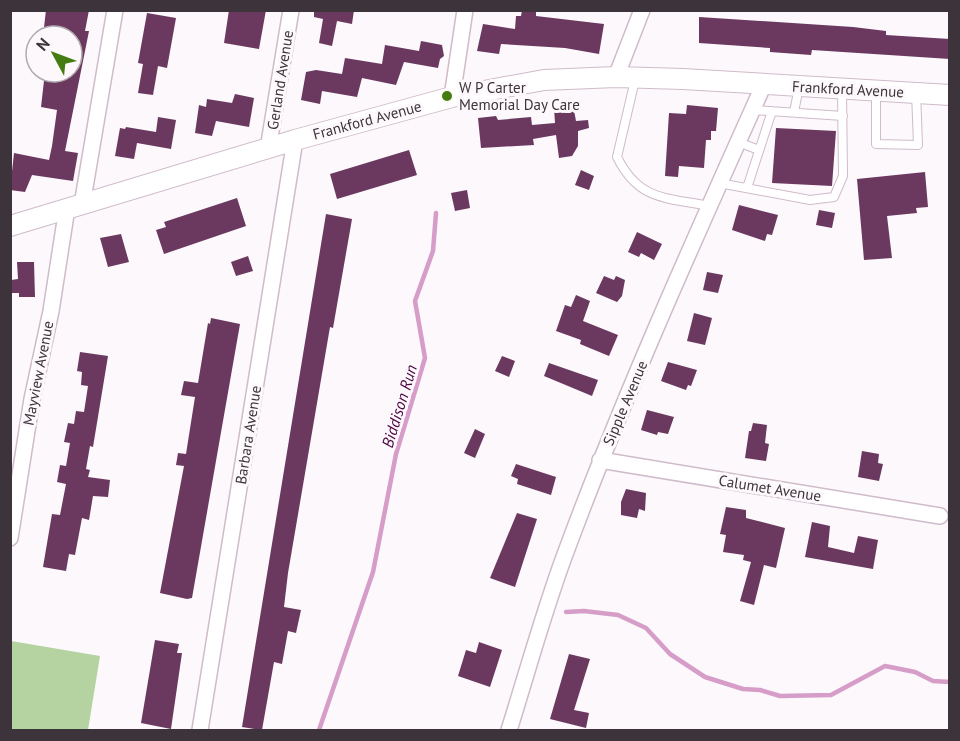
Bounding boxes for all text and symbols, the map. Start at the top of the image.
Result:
north arrow [24,24,84,84]
street label: Gerland Avenue [263,29,297,131]
text: N [32,34,54,55]
street label: Frankford Avenue [792,77,904,101]
place label: W P Carter Memorial Day Care [459,78,580,114]
marker: W P Carter Memorial Day Care [440,89,454,103]
street label: Frankford Avenue [311,96,423,144]
street label: Mayview Avenue [19,319,57,427]
street label: Sipple Avenue [599,358,651,448]
water label: Biddison Run [377,362,421,450]
street label: Barbara Avenue [231,384,265,486]
street label: Calumet Avenue [717,471,823,505]

